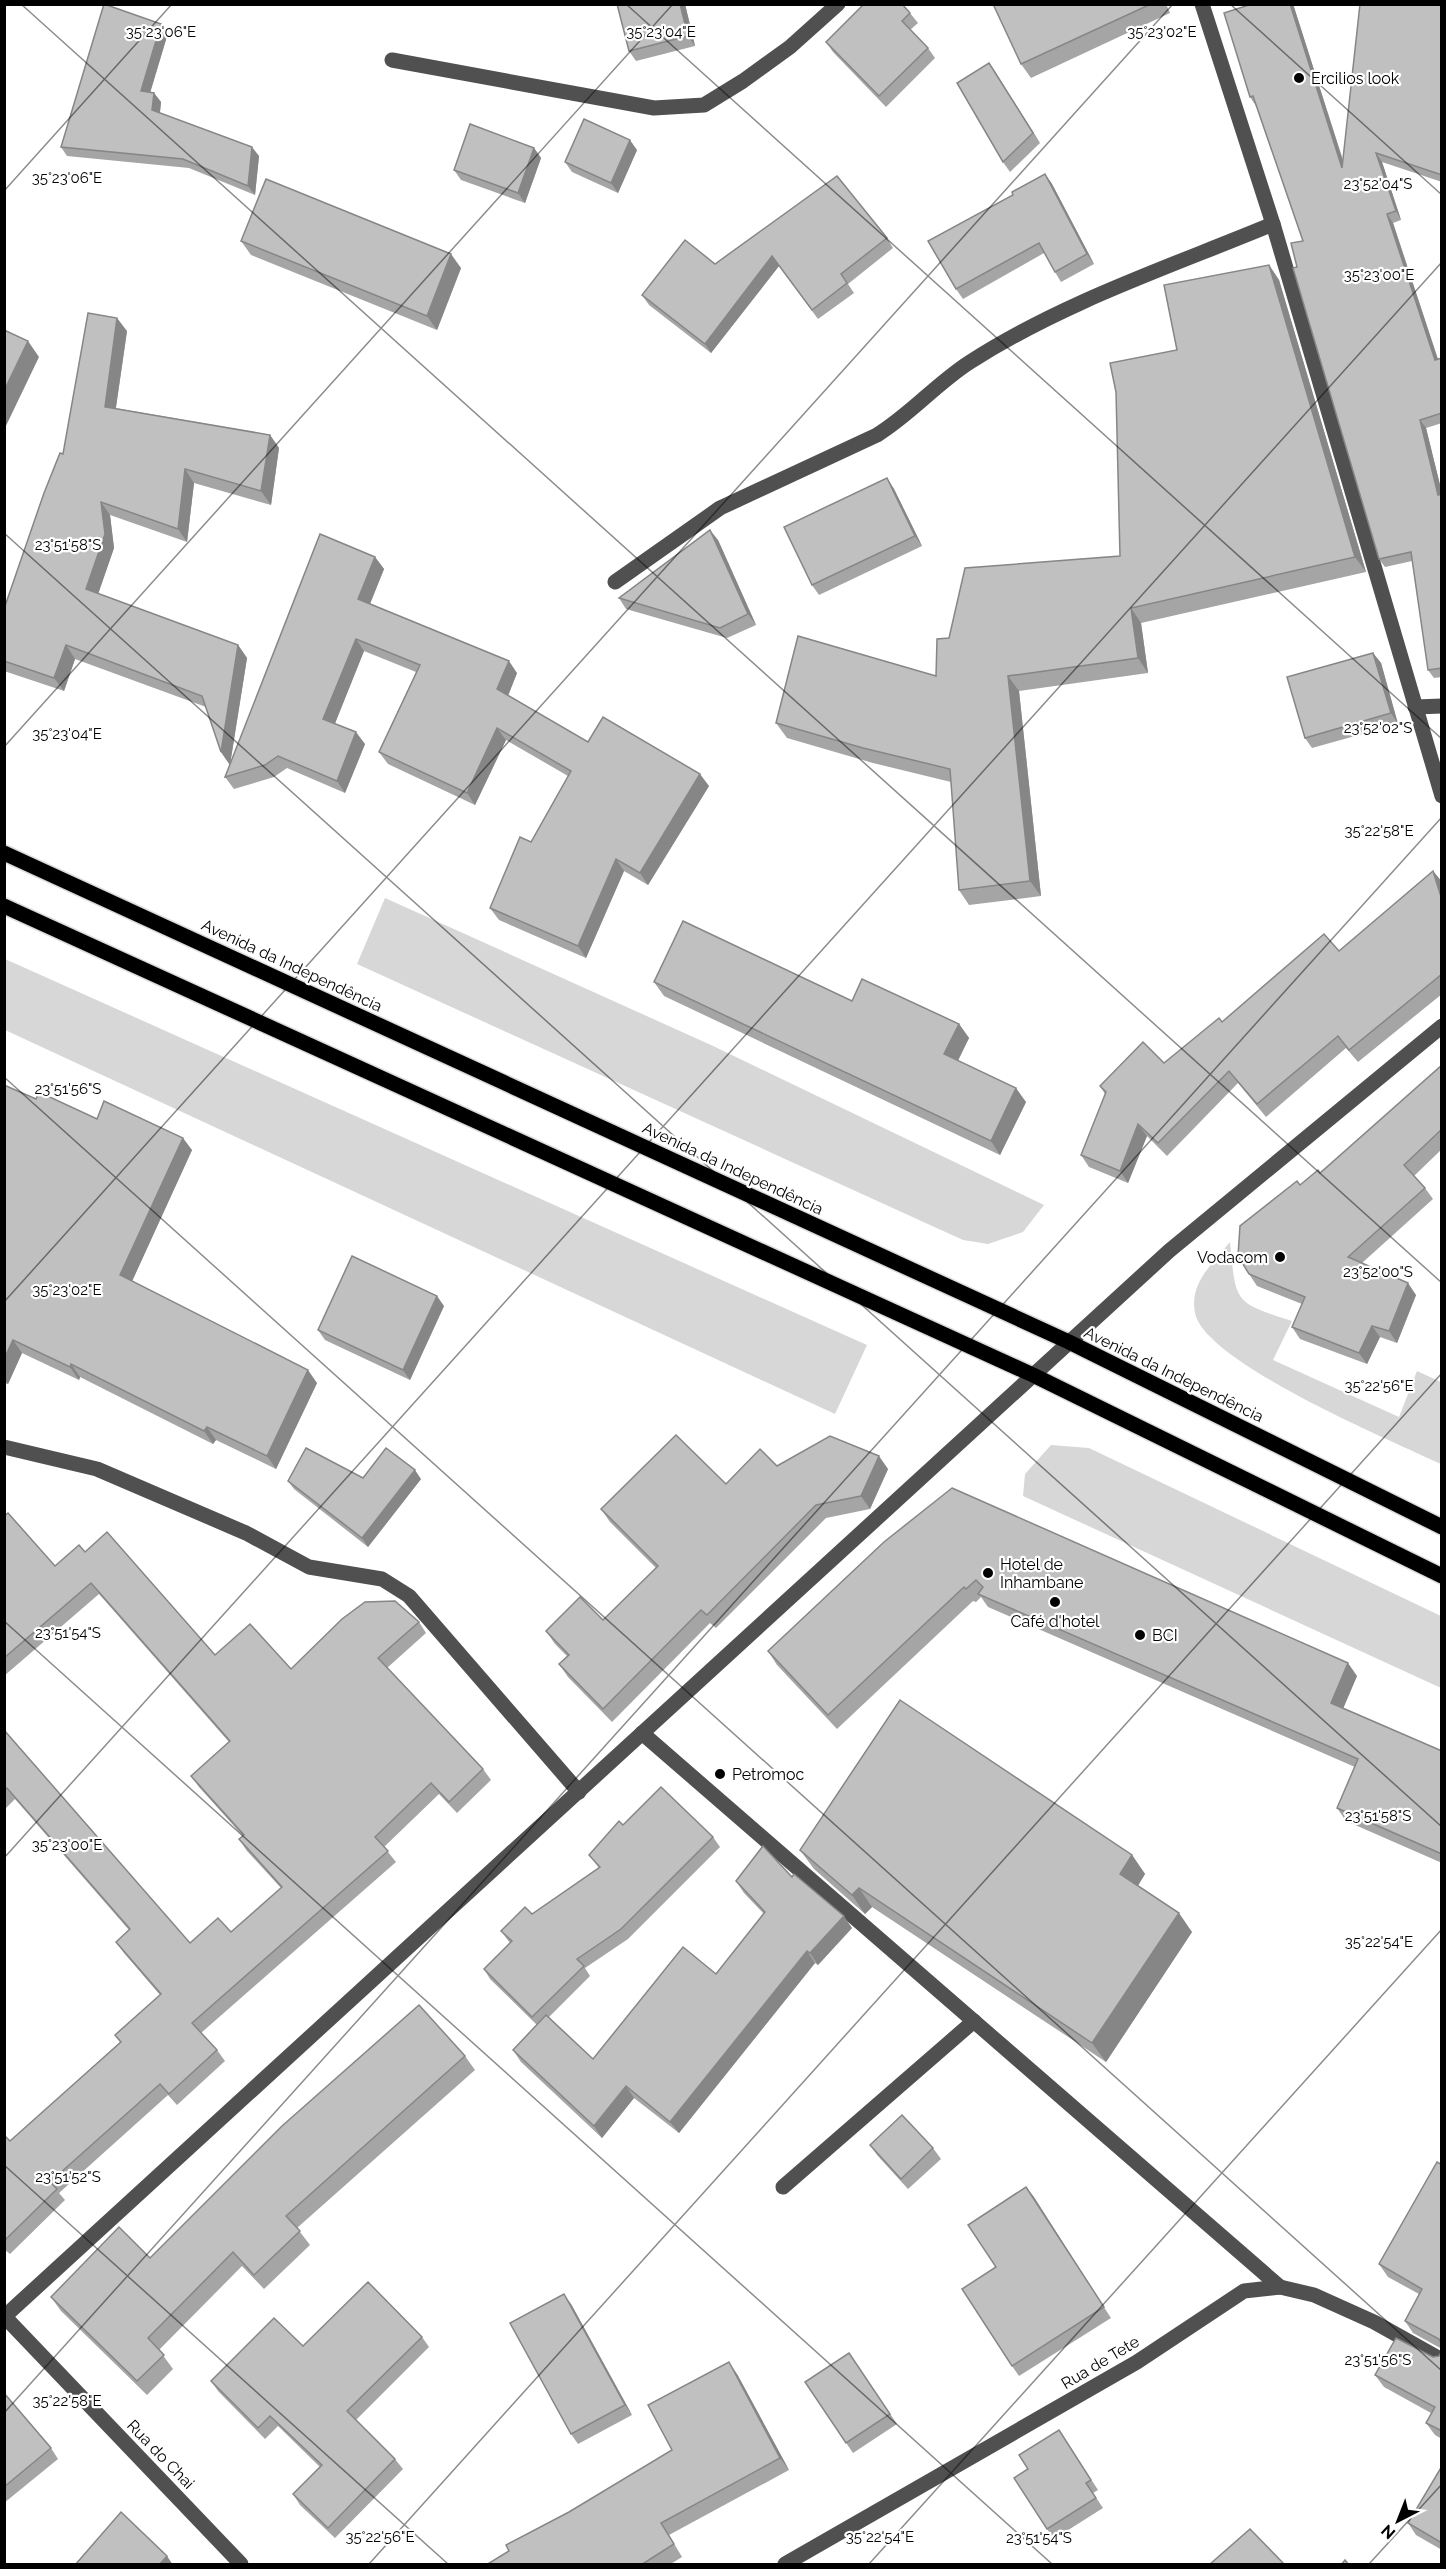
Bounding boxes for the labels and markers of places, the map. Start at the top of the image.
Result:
place label: Ercilios look [1311,69,1400,88]
marker: Ercilios look [1292,71,1306,85]
place label: Vodacom [1197,1248,1268,1267]
marker: Vodacom [1273,1250,1287,1264]
place label: Hotel de Inhambane [1000,1555,1083,1592]
marker: Hotel de Inhambane [981,1566,995,1580]
marker: Café d'hotel [1048,1595,1062,1609]
place label: Café d'hotel [1011,1612,1100,1631]
place label: BCI [1152,1626,1178,1645]
marker: BCI [1133,1628,1147,1642]
place label: Petromoc [732,1765,805,1784]
marker: Petromoc [713,1767,727,1781]

